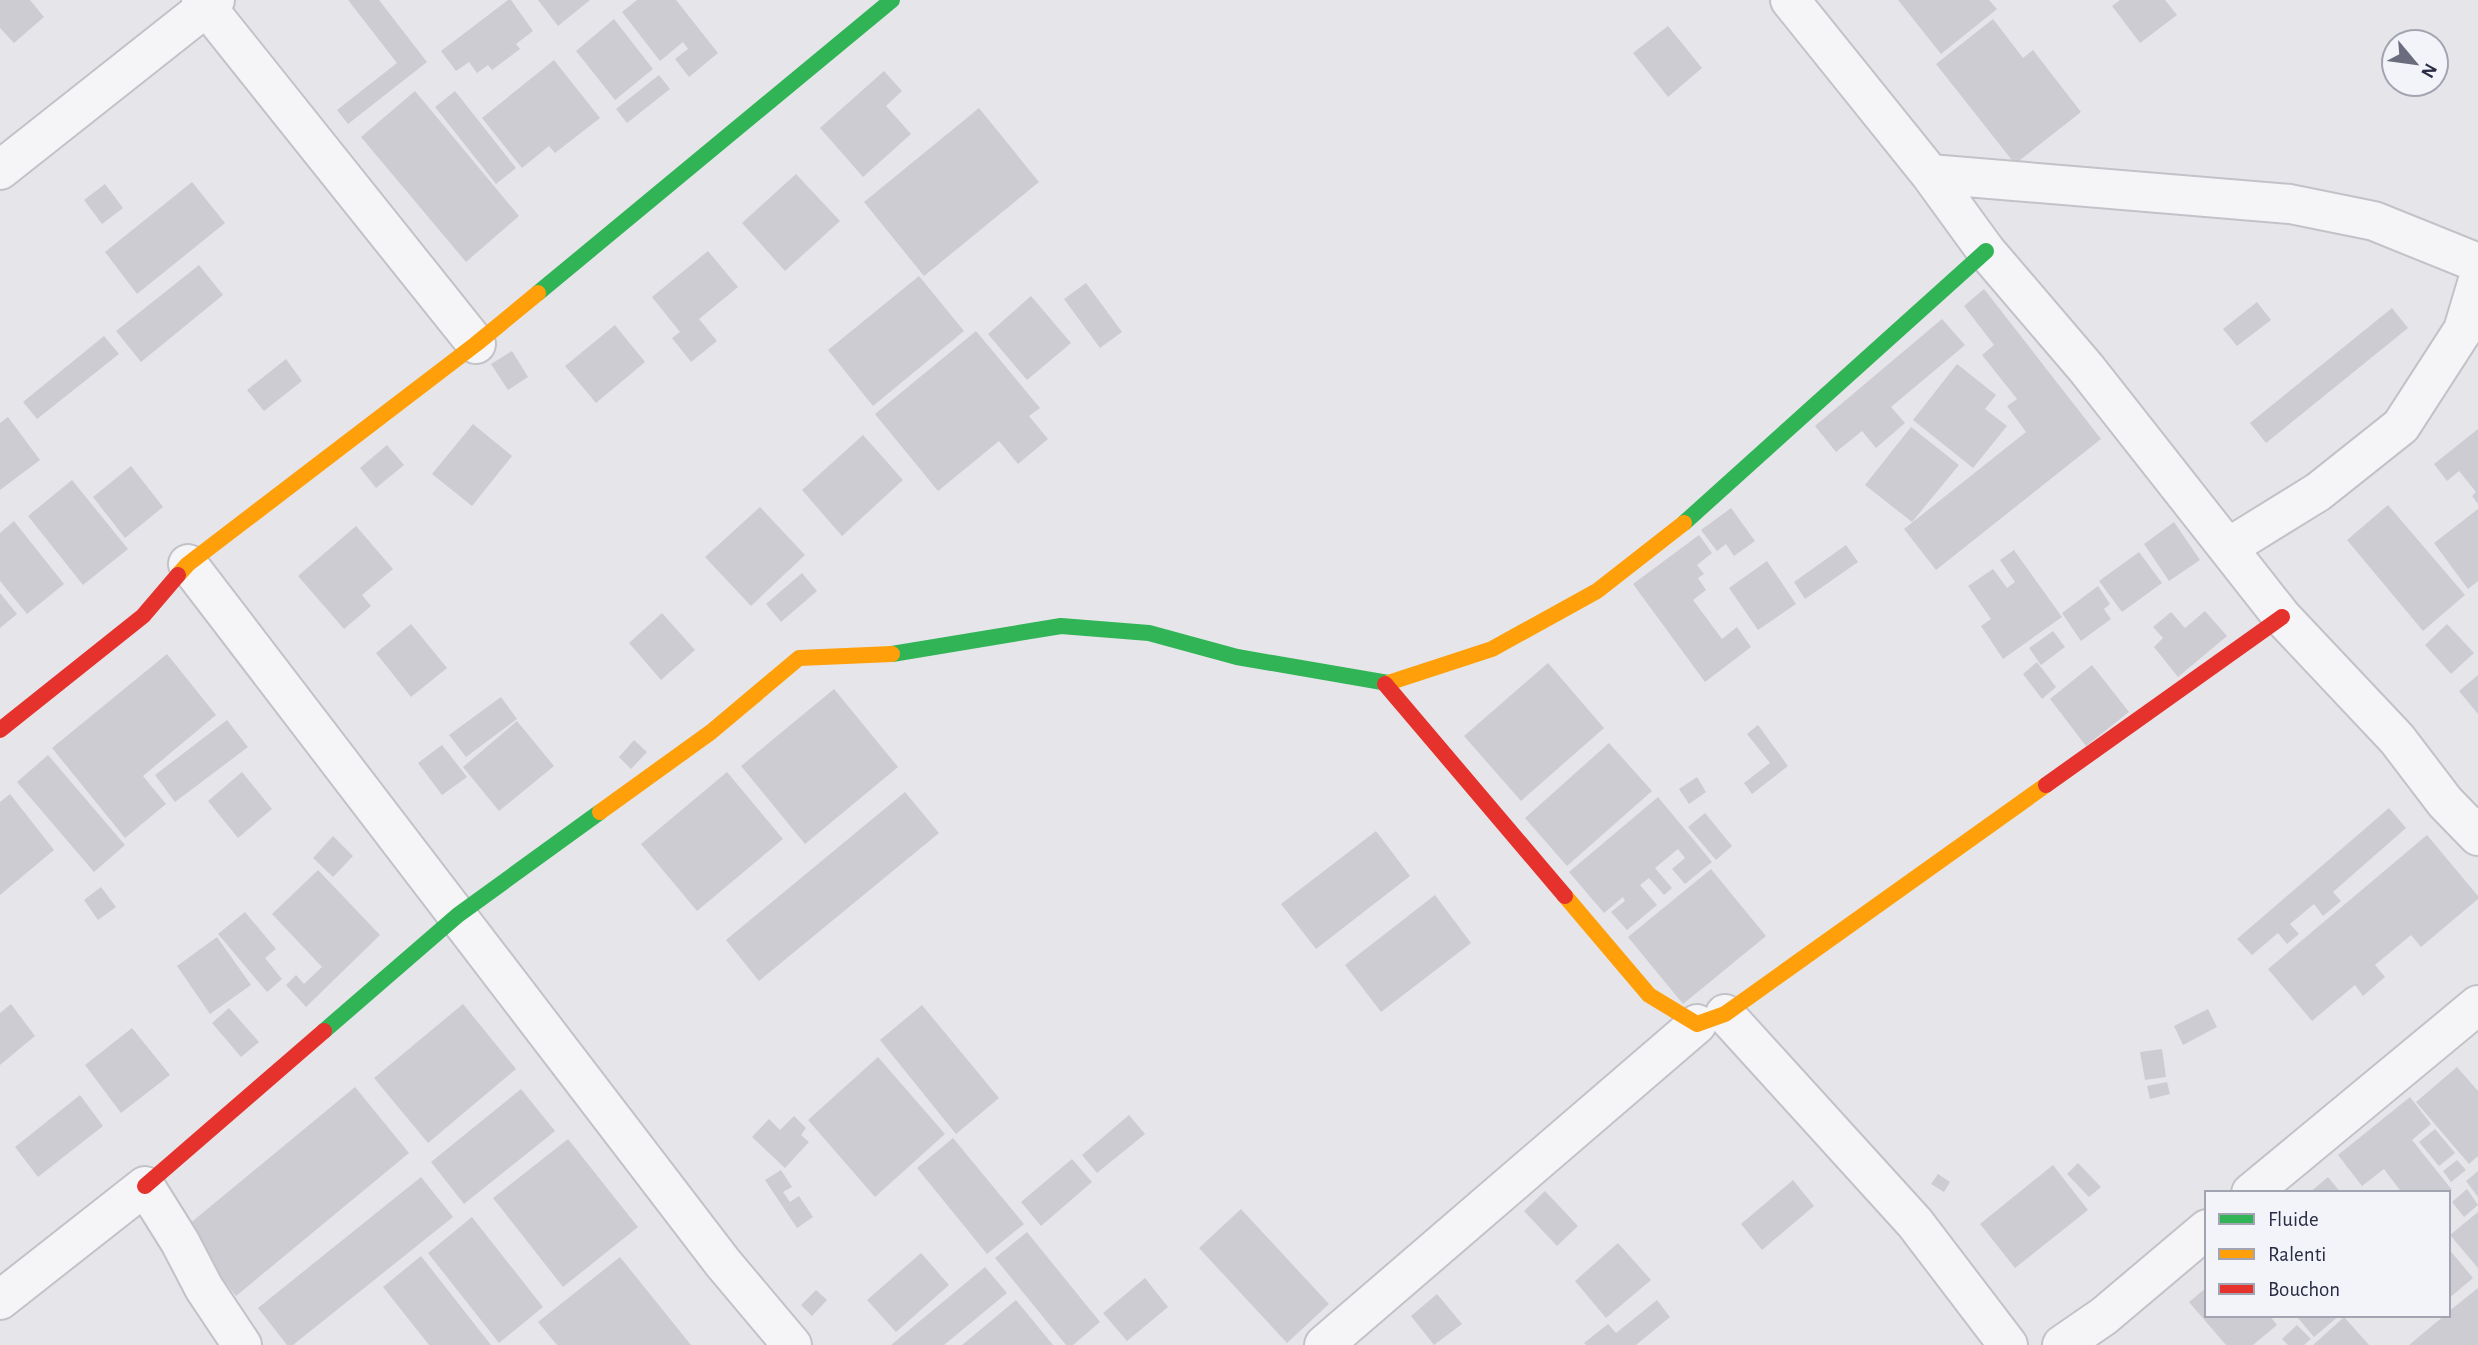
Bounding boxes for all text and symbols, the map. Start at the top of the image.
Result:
north arrow [2380,28,2450,98]
text: N [2417,60,2440,81]
legend [2205,1191,2450,1317]
text: Fluide [2268,1209,2319,1230]
text: Ralenti [2268,1244,2326,1265]
text: Bouchon [2268,1279,2340,1300]

